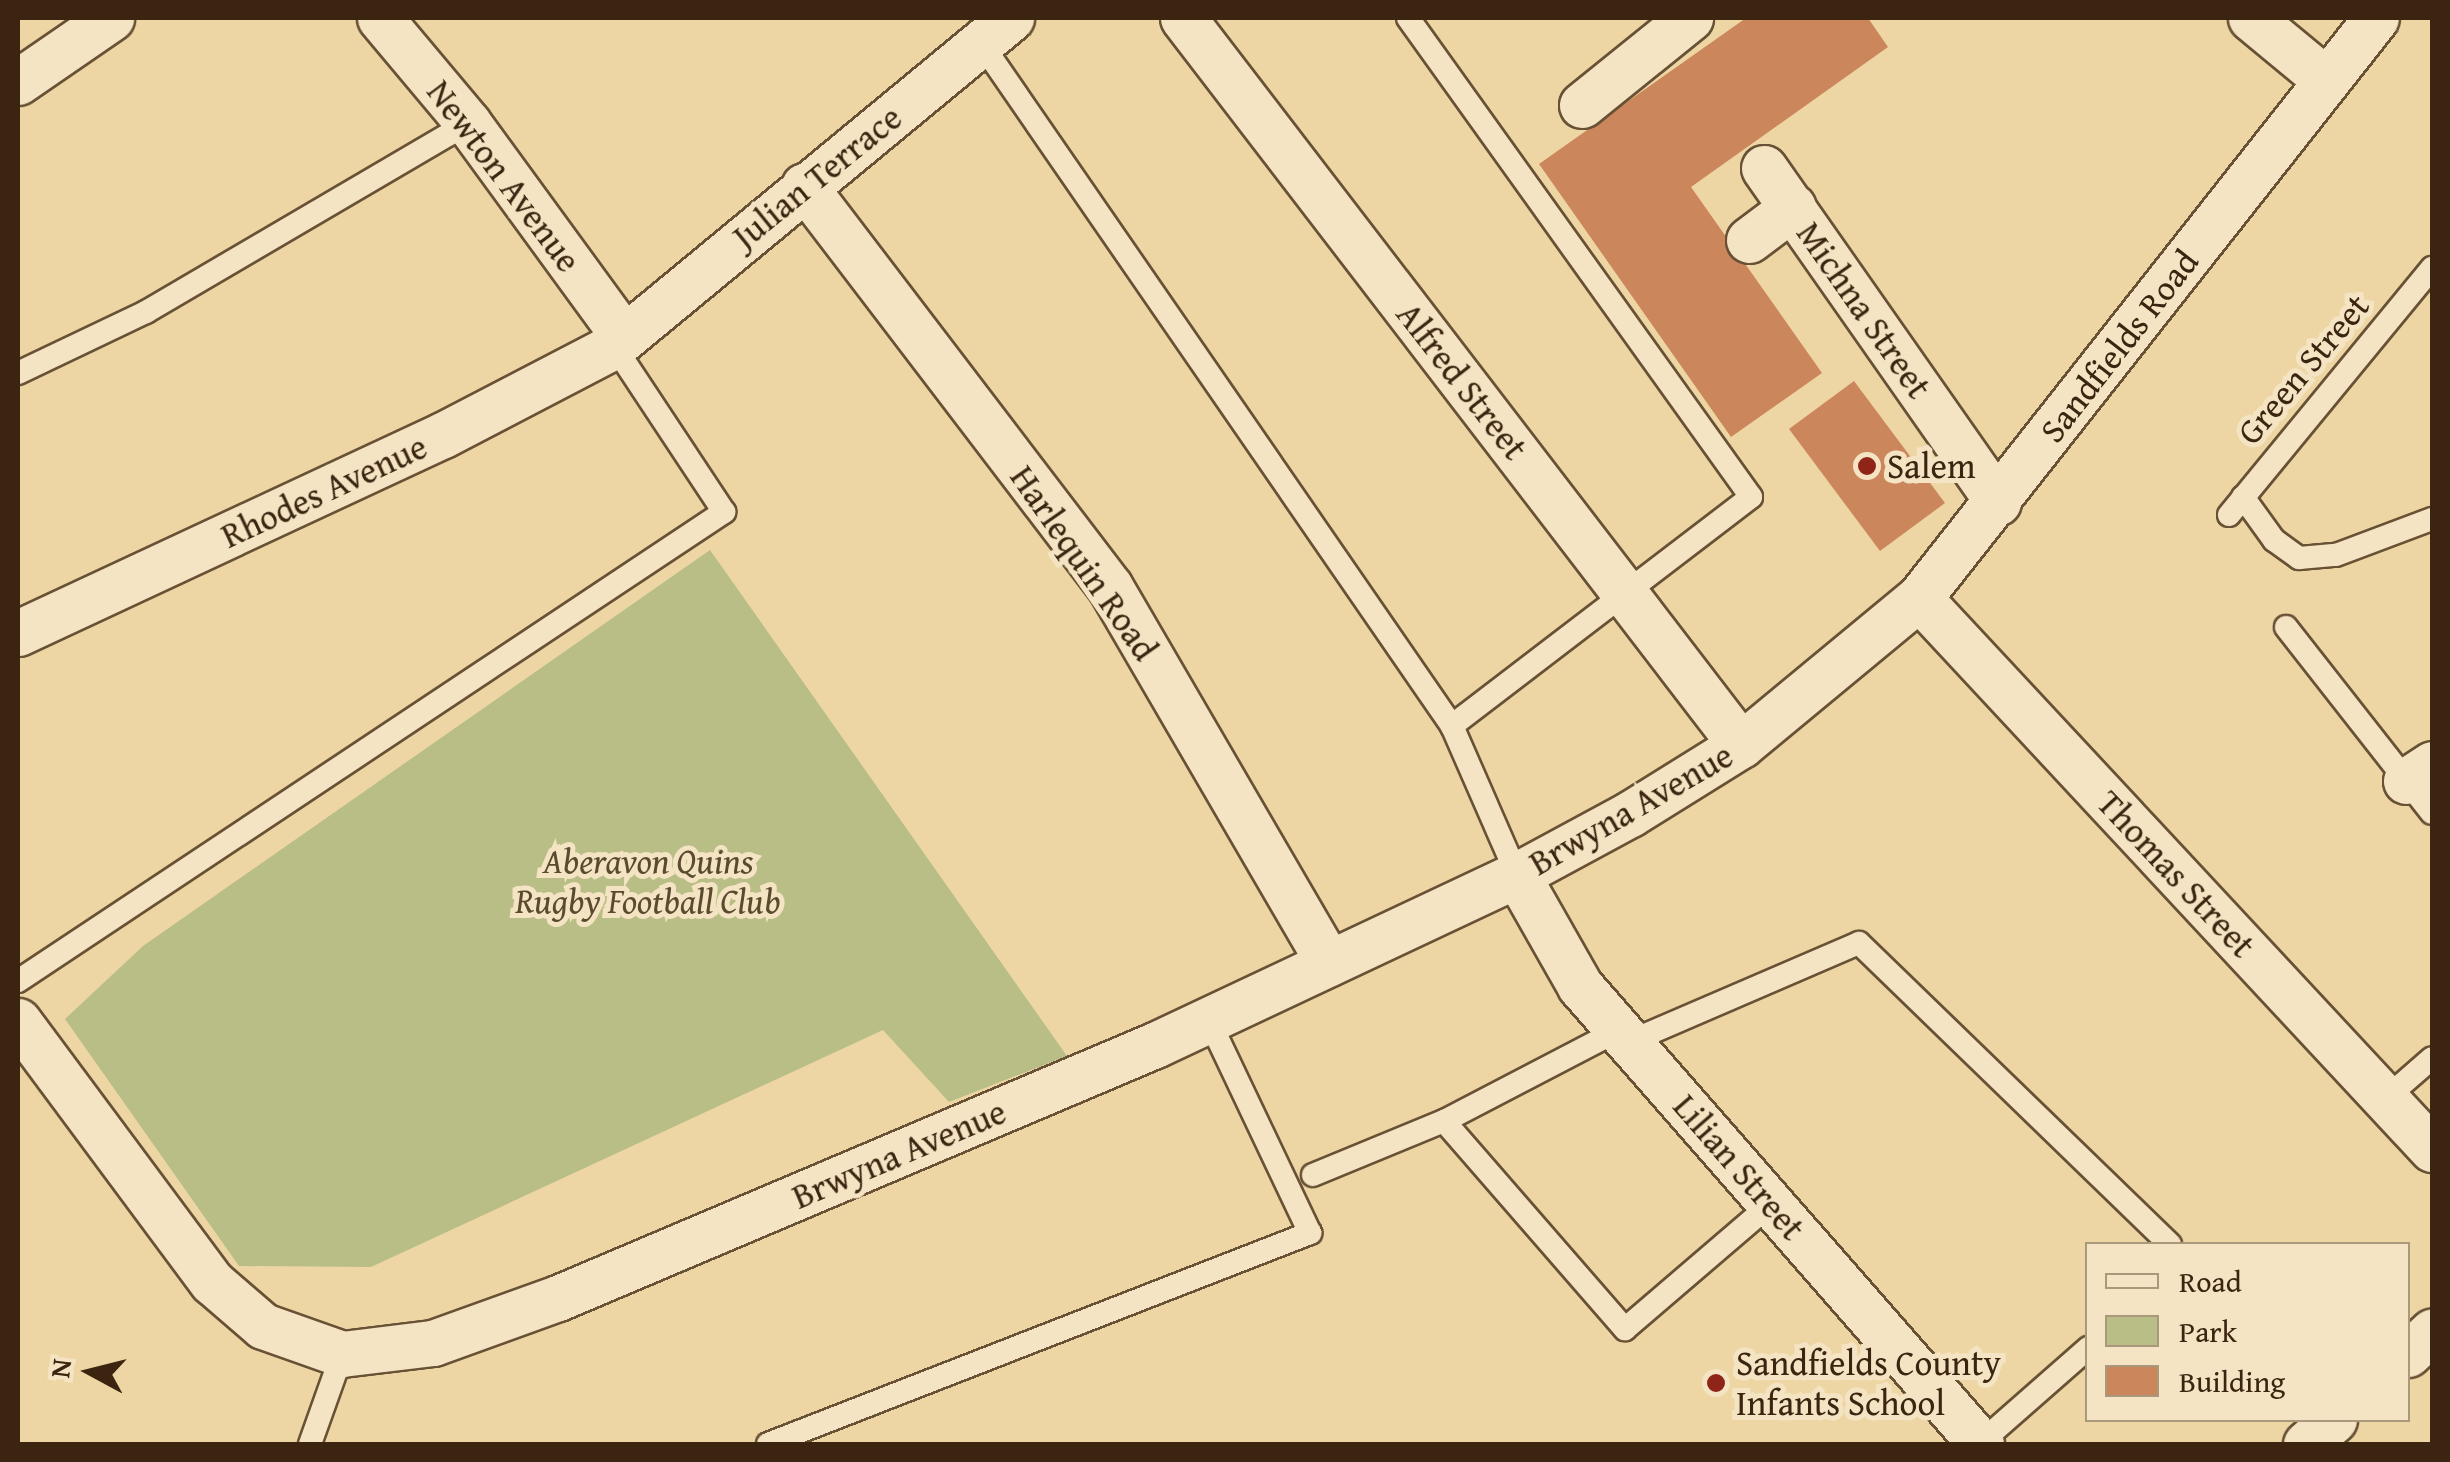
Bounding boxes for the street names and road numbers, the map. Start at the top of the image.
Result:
street label: Newton Avenue [418,72,590,280]
street label: Julian Terrace [724,96,910,258]
street label: Michna Street [1788,214,1940,406]
street label: Sandfields Road [2031,241,2207,451]
street label: Green Street [2228,285,2378,453]
street label: Alfred Street [1388,294,1536,468]
street label: Rhodes Avenue [215,425,433,557]
street label: Harlequin Road [1001,457,1167,669]
street label: Brwyna Avenue [1522,734,1740,884]
street label: Thomas Street [2088,782,2264,966]
street label: Lilian Street [1664,1086,1814,1248]
street label: Brwyna Avenue [786,1090,1012,1218]

